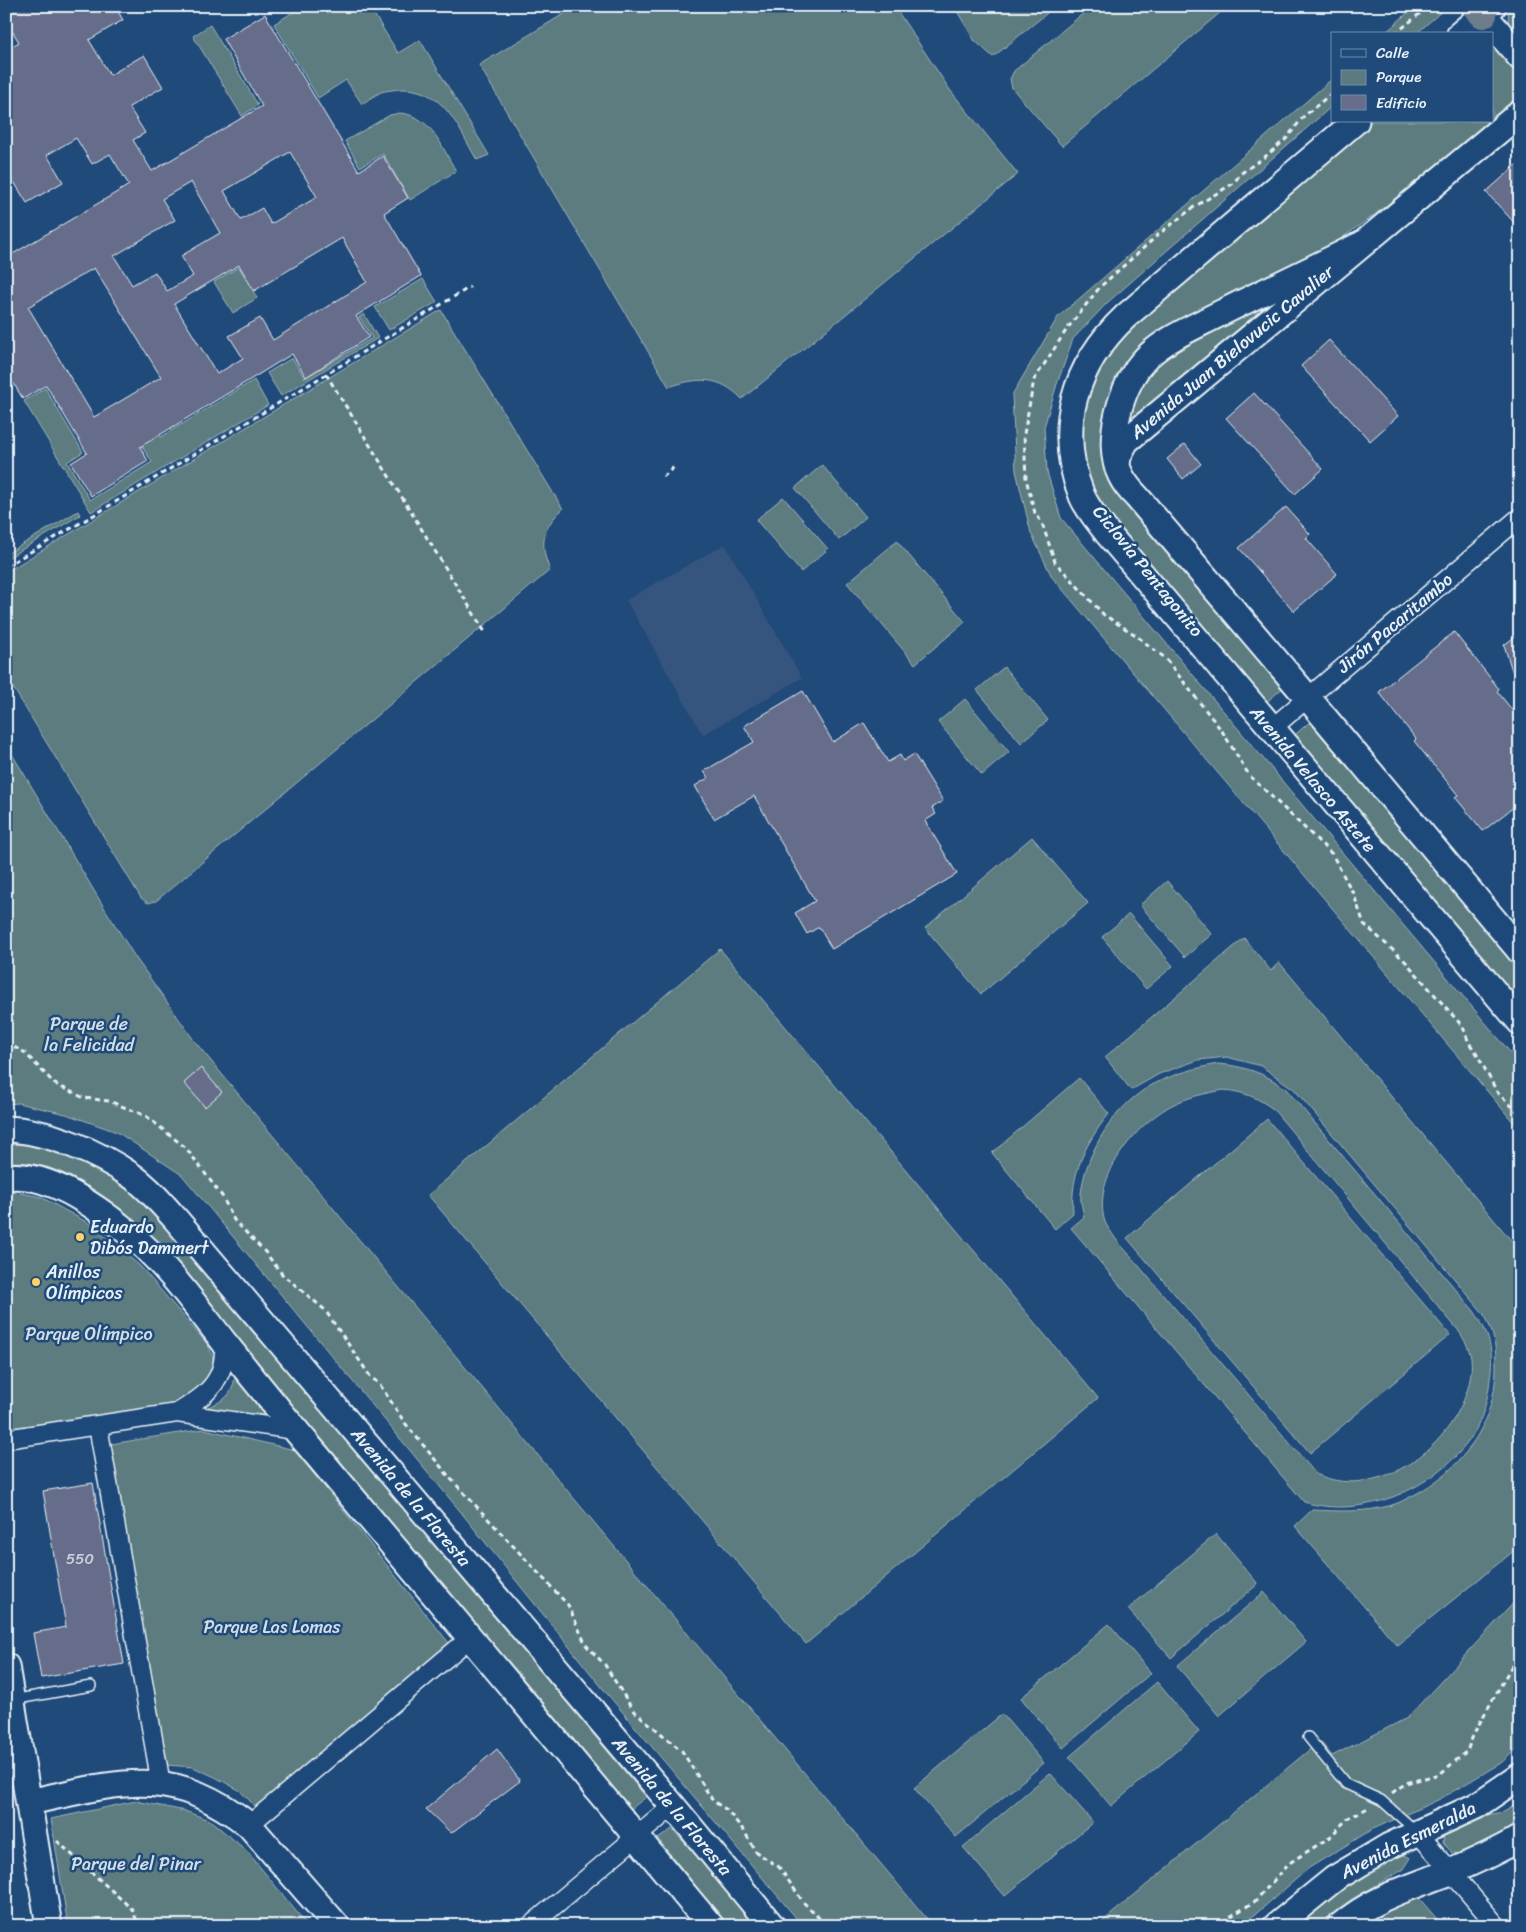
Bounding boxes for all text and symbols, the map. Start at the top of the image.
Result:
legend [1331,32,1494,122]
text: Calle [1376,40,1409,66]
text: Parque [1376,64,1421,90]
text: Edificio [1376,90,1427,116]
street label: Avenida Juan Bielovucic Cavalier [1122,256,1343,448]
street label: Ciclovía Pentagonito [1084,498,1212,644]
street label: Jirón Pacaritambo [1329,564,1460,682]
street label: Avenida Velasco Astete [1241,697,1385,860]
park label: Parque de la Felicidad [44,1008,135,1061]
place label: Eduardo Dibós Dammert [90,1211,209,1264]
marker: Eduardo Dibós Dammert [74,1231,86,1243]
place label: Anillos Olímpicos [45,1256,123,1309]
marker: Anillos Olímpicos [30,1276,42,1288]
park label: Parque Olímpico [25,1318,153,1350]
street label: Avenida de la Floresta [342,1419,480,1575]
house number: 550 [66,1546,94,1572]
park label: Parque Las Lomas [203,1611,341,1643]
street label: Avenida de la Floresta [603,1728,741,1884]
street label: Avenida Esmeralda [1334,1792,1482,1888]
park label: Parque del Pinar [71,1848,202,1880]

